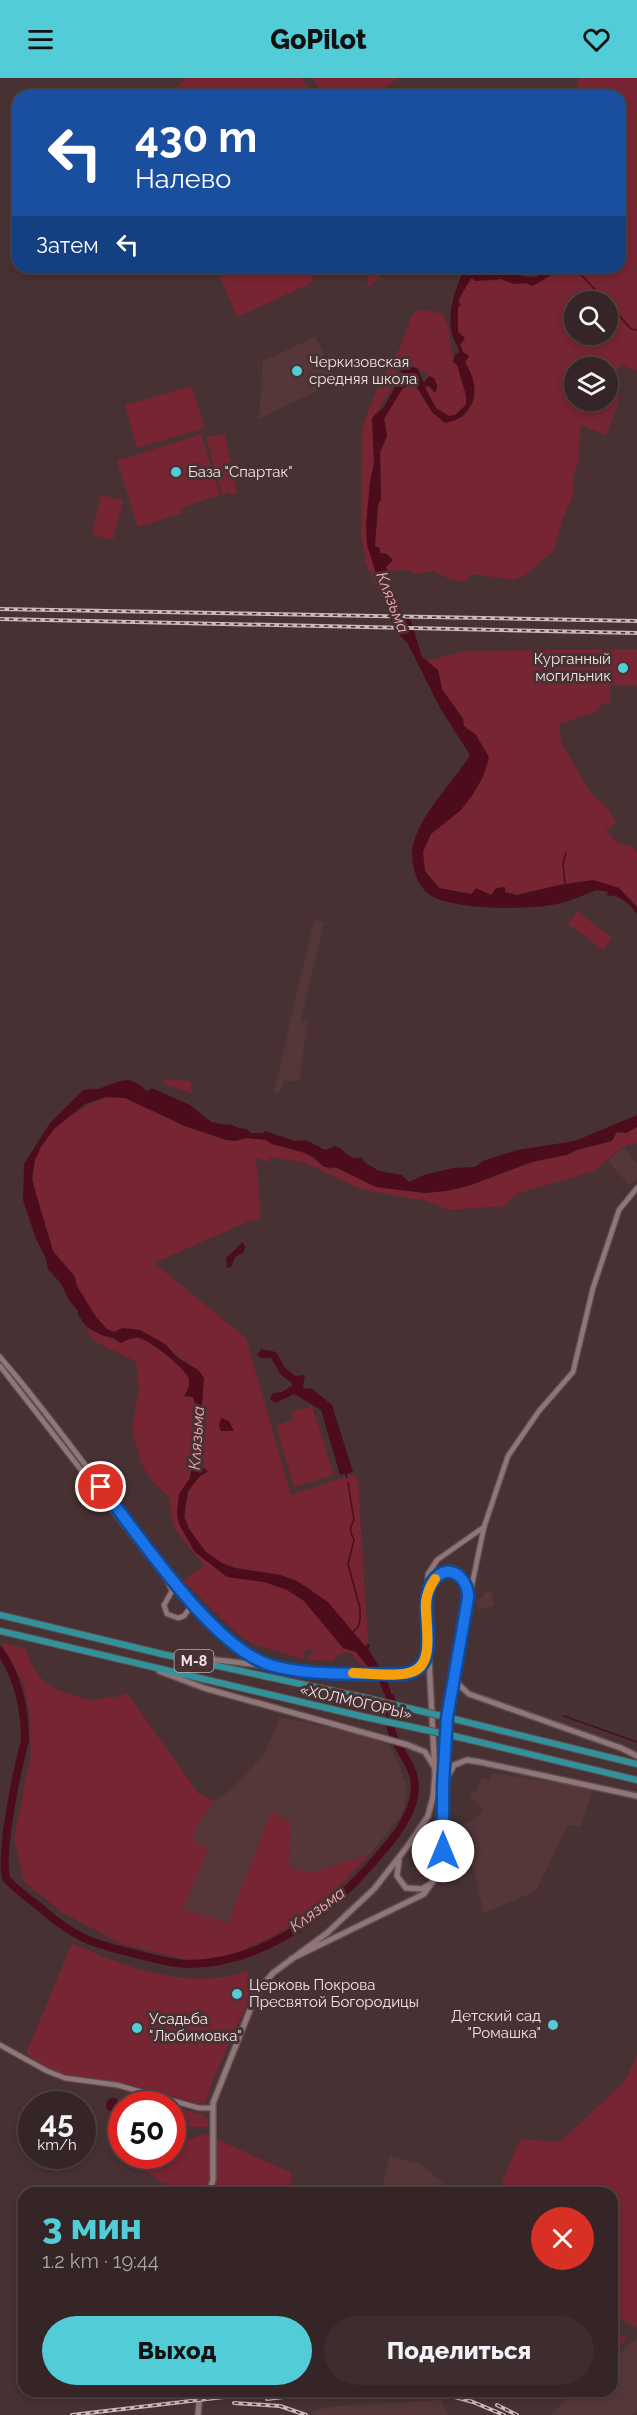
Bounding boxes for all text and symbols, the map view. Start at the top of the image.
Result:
icon: menu [24,23,57,56]
icon: heart [580,23,613,56]
text: GoPilot [270,24,367,55]
text: 430 m [135,113,257,162]
icon: left [36,114,114,192]
text: Налево [135,163,231,194]
icon: left [111,228,144,261]
text: Затем [36,232,99,258]
map controls [564,291,618,411]
button: search [564,291,618,345]
place label: Черкизовская средняя школа [309,353,417,388]
button: layers [564,357,618,411]
marker: Черкизовская средняя школа [290,364,304,378]
place label: База "Спартак" [188,463,293,481]
marker: База "Спартак" [169,465,183,479]
water label: Клязьма [372,569,413,636]
place label: Курганный могильник [534,650,611,685]
marker: Курганный могильник [616,661,630,675]
water label: Клязьма [185,1405,208,1470]
pin [75,1461,126,1512]
icon: arrive [84,1470,117,1503]
road number: М-8 [174,1650,214,1672]
street label: «ХОЛМОГОРЫ» [298,1680,414,1724]
position arrow [411,1819,475,1883]
water label: Клязьма [286,1883,349,1936]
place label: Церковь Покрова Пресвятой Богородицы [249,1976,419,2011]
marker: Церковь Покрова Пресвятой Богородицы [230,1987,244,2001]
place label: Детский сад "Ромашка" [451,2007,541,2042]
place label: Усадьба "Любимовка" [149,2010,242,2045]
marker: Детский сад "Ромашка" [546,2018,560,2032]
marker: Усадьба "Любимовка" [130,2021,144,2035]
speed limit sign: 50 [108,2091,186,2169]
text: 45 [40,2105,74,2140]
text: km/h [37,2136,77,2154]
text: 3 мин [42,2205,142,2247]
button: close [531,2207,594,2270]
text: 1.2 km · 19:44 [42,2249,159,2273]
button: Выход [42,2316,312,2385]
button: Поделиться [324,2316,594,2385]

